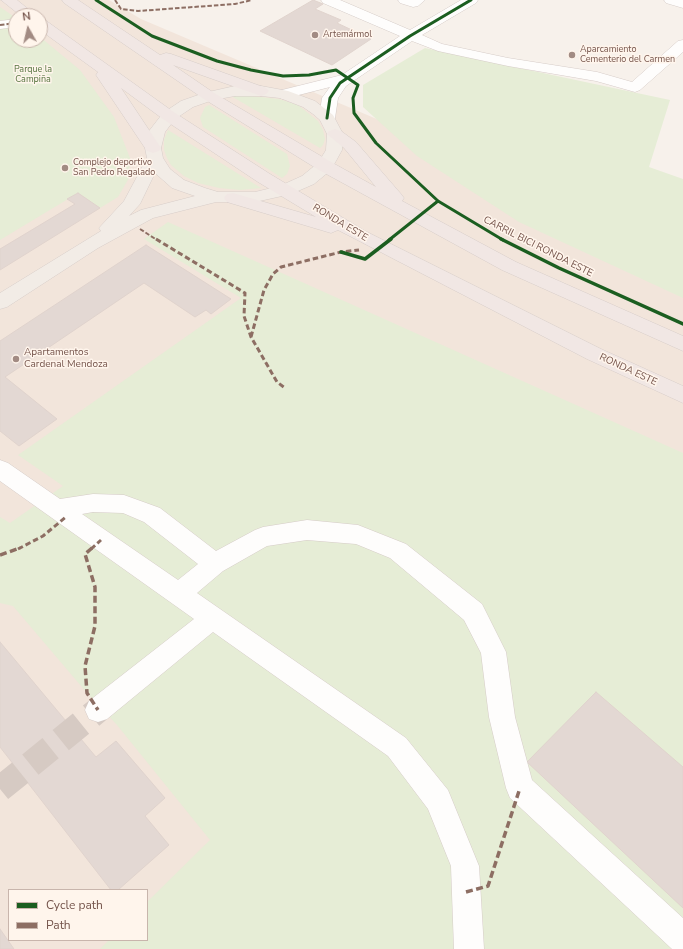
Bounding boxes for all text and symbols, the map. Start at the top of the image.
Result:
north arrow [8,8,48,48]
text: N [21,9,32,25]
marker: Artemármol [310,30,320,40]
place label: Artemármol [323,30,372,40]
place label: Aparcamiento Cementerio del Carmen [580,45,675,66]
marker: Aparcamiento Cementerio del Carmen [567,50,577,60]
park label: Parque la Campiña [14,65,52,86]
place label: Complejo deportivo San Pedro Regalado [73,158,155,179]
marker: Complejo deportivo San Pedro Regalado [60,163,70,173]
street label: RONDA ESTE [310,202,370,244]
street label: CARRIL BICI RONDA ESTE [481,214,595,280]
place label: Apartamentos Cardenal Mendoza [24,347,108,370]
street label: RONDA ESTE [597,351,659,389]
marker: Apartamentos Cardenal Mendoza [11,354,21,364]
legend [8,889,148,941]
text: Cycle path [46,897,103,913]
text: Path [46,917,71,933]

